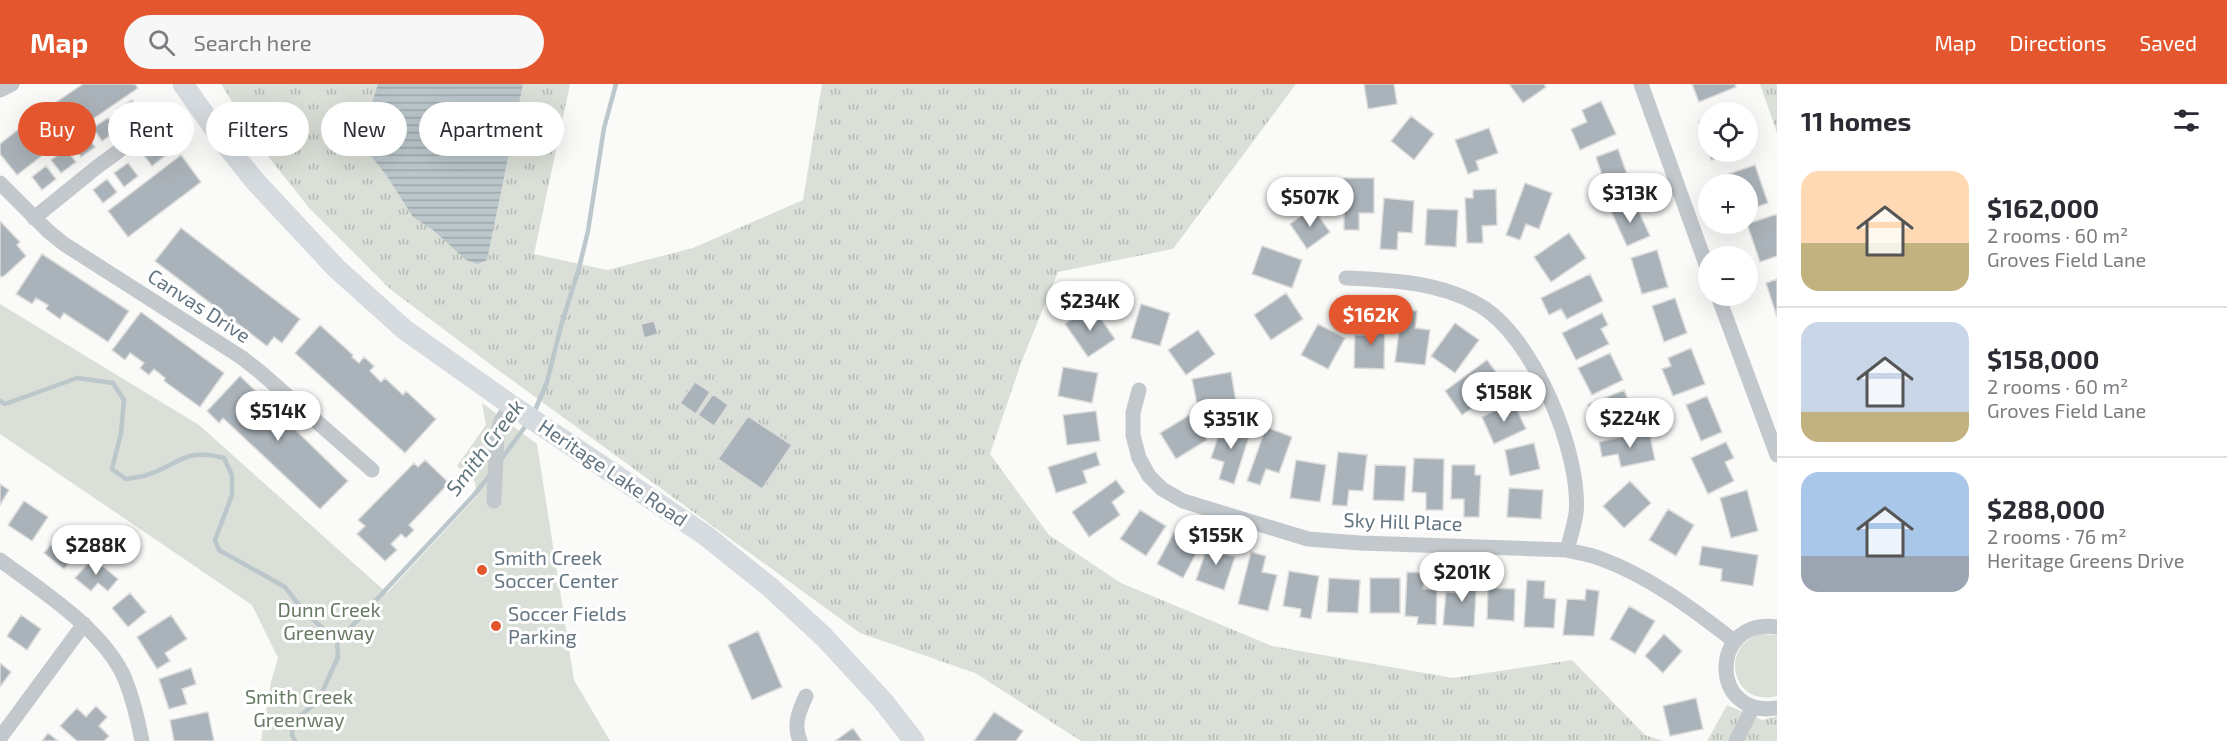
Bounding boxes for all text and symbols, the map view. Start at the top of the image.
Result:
search box [124,15,544,69]
text: Map [30,25,88,59]
icon: search [145,26,178,59]
text: Search here [193,29,312,55]
text: Map [1934,30,1977,55]
text: Directions [2010,30,2106,55]
text: Saved [2139,30,2197,55]
chip: Buy [18,102,96,156]
chip: Rent [108,102,194,156]
chip: Filters [206,102,309,156]
chip: New [321,102,407,156]
chip: Apartment [419,102,564,156]
map controls [1698,102,1758,306]
button: locate [1698,102,1758,162]
icon: filters [2170,104,2203,137]
text: 11 homes [1801,105,1911,136]
pin: $313K [1588,173,1672,224]
button: + [1698,174,1758,234]
pin: $507K [1268,177,1352,228]
text: $313K [1602,180,1658,204]
text: $507K [1281,184,1339,208]
text: $162,000 [1987,192,2099,223]
icon: home [1849,195,1921,267]
text: 2 rooms · 60 m² [1987,223,2128,247]
button: − [1698,246,1758,306]
text: Groves Field Lane [1987,247,2146,271]
street label: Canvas Drive [144,263,255,347]
pin: $234K [1048,281,1132,332]
text: $234K [1060,288,1120,312]
pin: $162K [1329,295,1413,346]
text: $162K [1343,302,1399,326]
text: $158,000 [1987,343,2099,374]
icon: home [1849,346,1921,418]
pin: $158K [1462,372,1546,423]
text: 2 rooms · 60 m² [1987,374,2128,398]
text: $158K [1476,379,1532,403]
pin: $514K [236,391,320,442]
water label: Smith Creek [440,394,528,500]
text: $514K [250,398,306,422]
pin: $224K [1588,398,1672,449]
text: Groves Field Lane [1987,398,2146,422]
pin: $351K [1189,399,1273,450]
text: $224K [1600,405,1660,429]
text: $351K [1203,406,1259,430]
street label: Heritage Lake Road [535,413,693,531]
text: $288,000 [1987,493,2105,524]
icon: home [1849,496,1921,568]
street label: Sky Hill Place [1343,507,1463,535]
pin: $155K [1174,515,1258,566]
text: $155K [1189,522,1244,546]
text: 2 rooms · 76 m² [1987,524,2126,548]
pin: $288K [54,525,138,576]
text: $288K [66,532,126,556]
place label: Smith Creek Soccer Center [494,545,619,592]
text: Heritage Greens Drive [1987,548,2184,572]
pin: $201K [1420,552,1504,603]
text: $201K [1433,559,1491,583]
marker: Smith Creek Soccer Center [475,563,489,577]
park label: Dunn Creek Greenway [277,597,381,644]
place label: Soccer Fields Parking [508,601,627,648]
marker: Soccer Fields Parking [489,619,503,633]
park label: Smith Creek Greenway [245,684,353,731]

